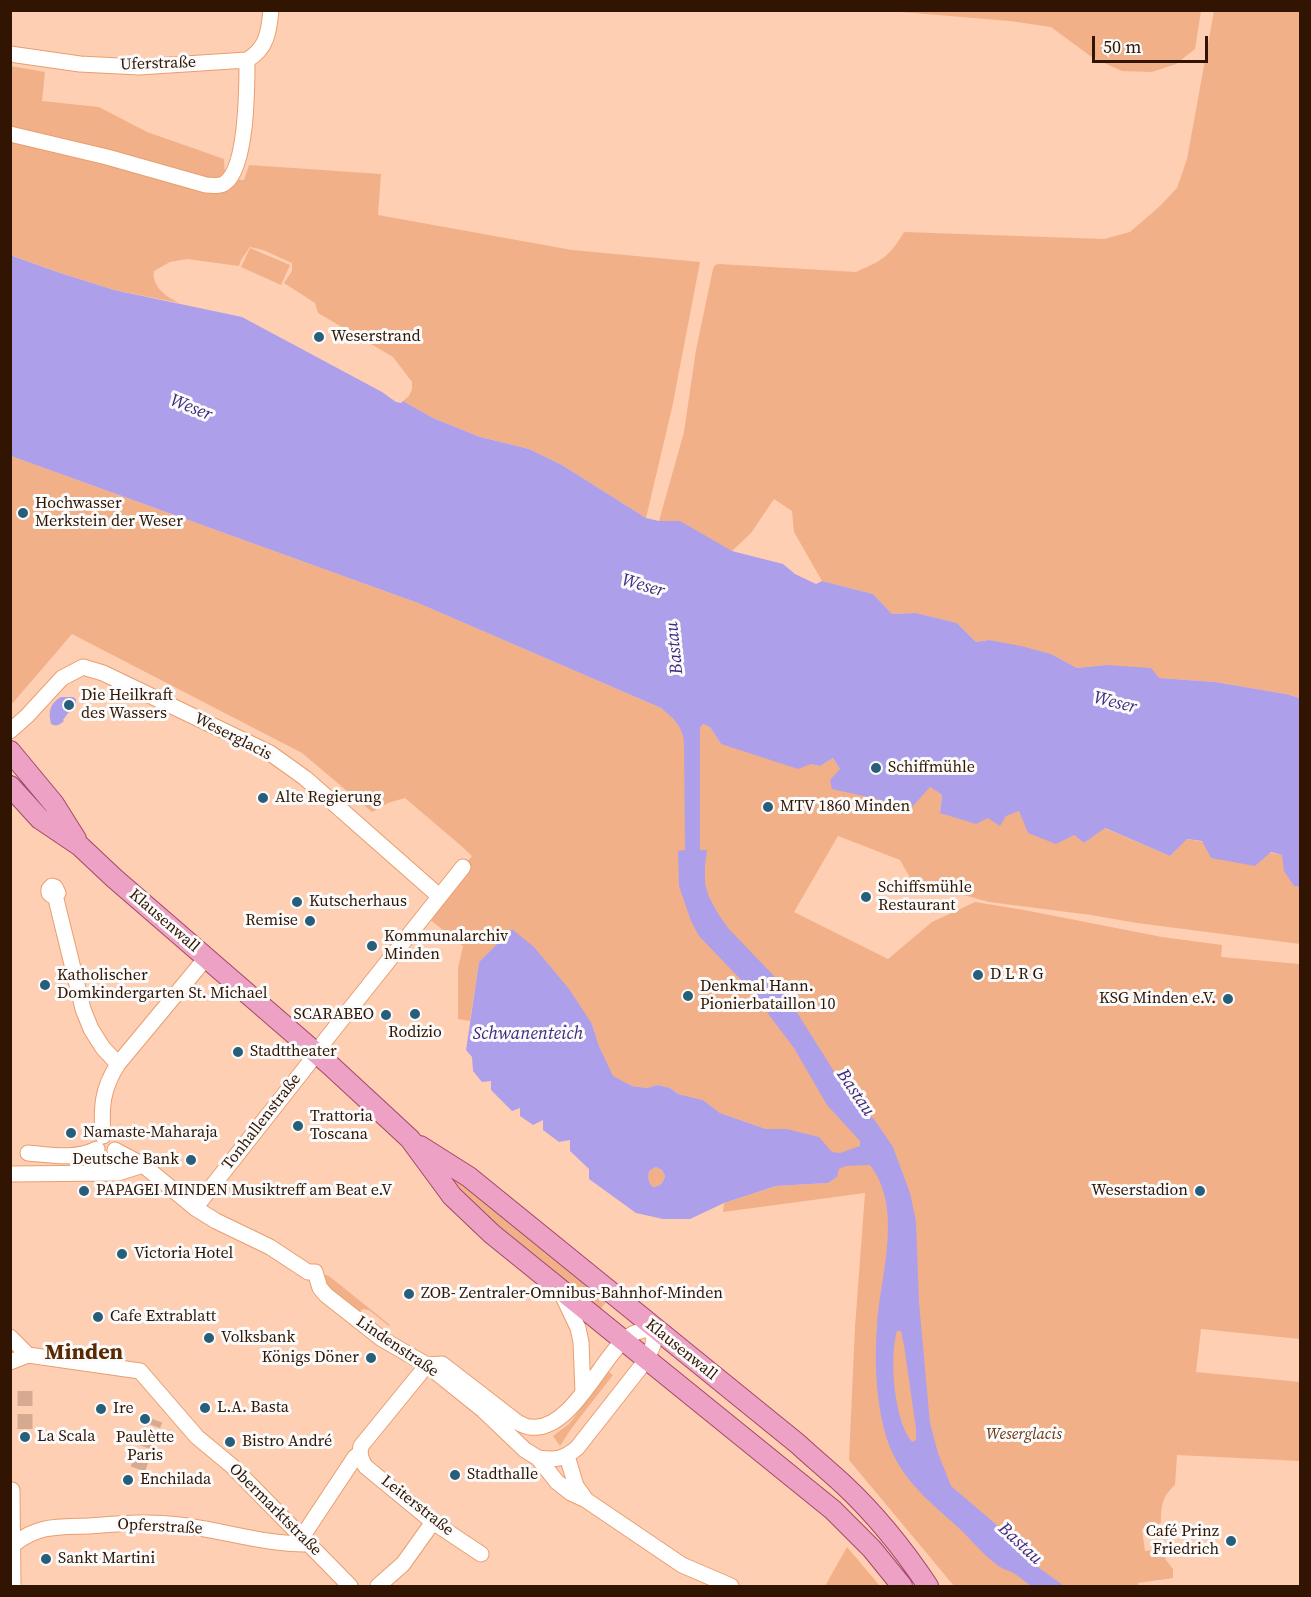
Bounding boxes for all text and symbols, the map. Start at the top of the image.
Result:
scale bar [1095,24,1210,62]
text: 50 m [1103,34,1141,59]
street label: Uferstraße [120,53,196,75]
place label: Weserstrand [331,327,421,347]
marker: Weserstrand [312,330,326,344]
water label: Weser [167,390,215,426]
place label: Hochwasser Merkstein der Weser [35,494,183,532]
marker: Hochwasser Merkstein der Weser [16,506,30,520]
water label: Weser [619,570,667,602]
water label: Bastau [662,621,688,675]
place label: Die Heilkraft des Wassers [81,686,173,724]
water label: Weser [1091,687,1139,719]
marker: Die Heilkraft des Wassers [62,698,76,712]
street label: Weserglacis [191,709,275,765]
place label: Schiffmühle [888,758,975,778]
marker: Schiffmühle [869,761,883,775]
place label: Alte Regierung [275,788,381,808]
marker: Alte Regierung [256,791,270,805]
place label: MTV 1860 Minden [780,797,910,817]
marker: MTV 1860 Minden [761,800,775,814]
place label: Schiffsmühle Restaurant [878,878,972,916]
street label: Klausenwall [125,885,203,957]
marker: Schiffsmühle Restaurant [859,890,873,904]
place label: Kutscherhaus [309,892,407,912]
marker: Kutscherhaus [290,895,304,909]
place label: Remise [245,911,298,931]
marker: Remise [303,914,317,928]
place label: Kommunalarchiv Minden [384,927,508,965]
marker: Kommunalarchiv Minden [365,939,379,953]
place label: D L R G [990,965,1043,985]
place label: Katholischer Domkindergarten St. Michael [57,966,268,1004]
marker: D L R G [971,968,985,982]
place label: Denkmal Hann. Pionierbataillon 10 [700,977,836,1015]
marker: Katholischer Domkindergarten St. Michael [38,978,52,992]
marker: Denkmal Hann. Pionierbataillon 10 [681,989,695,1003]
place label: KSG Minden e.V. [1099,989,1216,1009]
marker: KSG Minden e.V. [1221,992,1235,1006]
place label: SCARABEO [294,1005,374,1025]
marker: Rodizio [408,1007,422,1021]
marker: SCARABEO [379,1008,393,1022]
place label: Rodizio [388,1023,442,1043]
water label: Schwanenteich [473,1023,583,1045]
place label: Stadttheater [250,1042,337,1062]
marker: Stadttheater [231,1045,245,1059]
water label: Bastau [831,1065,879,1121]
street label: Tonhallenstraße [219,1070,305,1174]
place label: Trattoria Toscana [310,1107,373,1145]
marker: Trattoria Toscana [291,1119,305,1133]
place label: Namaste-Maharaja [83,1123,218,1143]
marker: Namaste-Maharaja [64,1126,78,1140]
place label: Deutsche Bank [72,1150,179,1170]
marker: Deutsche Bank [184,1153,198,1167]
place label: PAPAGEI MINDEN Musiktreff am Beat e.V [96,1181,392,1201]
place label: Weserstadion [1091,1181,1188,1201]
marker: PAPAGEI MINDEN Musiktreff am Beat e.V [77,1184,91,1198]
marker: Weserstadion [1193,1184,1207,1198]
place label: Victoria Hotel [134,1244,233,1264]
marker: Victoria Hotel [115,1247,129,1261]
place label: ZOB- Zentraler-Omnibus-Bahnhof-Minden [421,1284,723,1304]
marker: ZOB- Zentraler-Omnibus-Bahnhof-Minden [402,1287,416,1301]
place label: Cafe Extrablatt [110,1307,216,1327]
marker: Cafe Extrablatt [91,1310,105,1324]
street label: Lindenstraße [352,1312,442,1382]
street label: Klausenwall [641,1315,721,1385]
place label: Volksbank [221,1328,295,1348]
marker: Volksbank [202,1331,216,1345]
district label: Minden [45,1340,123,1366]
place label: Königs Döner [262,1348,359,1368]
marker: Königs Döner [364,1351,378,1365]
place label: L.A. Basta [217,1398,289,1418]
place label: Ire [113,1399,134,1419]
marker: L.A. Basta [198,1401,212,1415]
marker: Ire [94,1402,108,1416]
marker: Paulètte Paris [138,1412,152,1426]
park label: Weserglacis [986,1425,1062,1445]
place label: La Scala [37,1427,95,1447]
place label: Paulètte Paris [116,1428,174,1466]
marker: La Scala [18,1430,32,1444]
place label: Bistro André [242,1432,332,1452]
marker: Bistro André [223,1435,237,1449]
street label: Obermarktstraße [225,1460,325,1560]
place label: Stadthalle [467,1465,538,1485]
marker: Stadthalle [448,1468,462,1482]
place label: Enchilada [140,1470,211,1490]
street label: Leiterstraße [377,1472,457,1540]
marker: Enchilada [121,1473,135,1487]
street label: Opferstraße [117,1515,203,1539]
water label: Bastau [993,1518,1047,1570]
place label: Café Prinz Friedrich [1146,1522,1219,1560]
marker: Café Prinz Friedrich [1224,1534,1238,1548]
place label: Sankt Martini [58,1549,155,1569]
marker: Sankt Martini [39,1552,53,1566]

